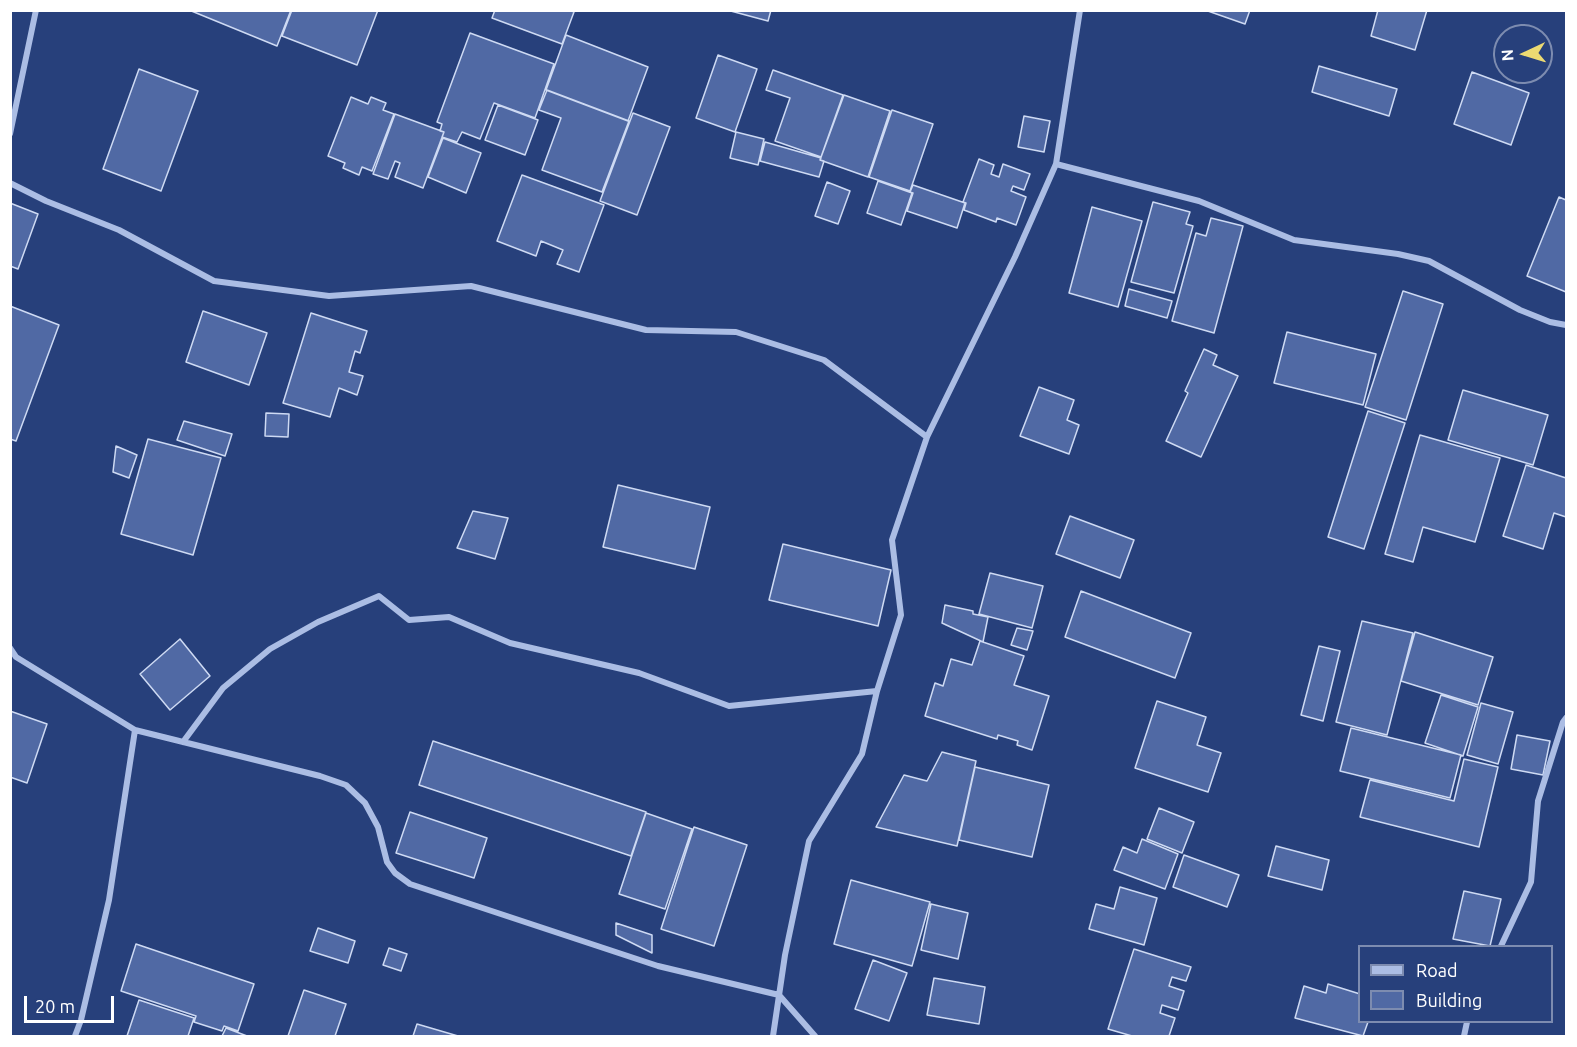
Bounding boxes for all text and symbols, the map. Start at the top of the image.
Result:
north arrow [1493,24,1553,84]
text: N [1498,49,1516,62]
legend [1358,945,1553,1023]
text: Road [1416,960,1458,980]
scale bar [27,984,117,1022]
text: Building [1416,990,1482,1010]
text: 20 m [35,996,75,1016]

